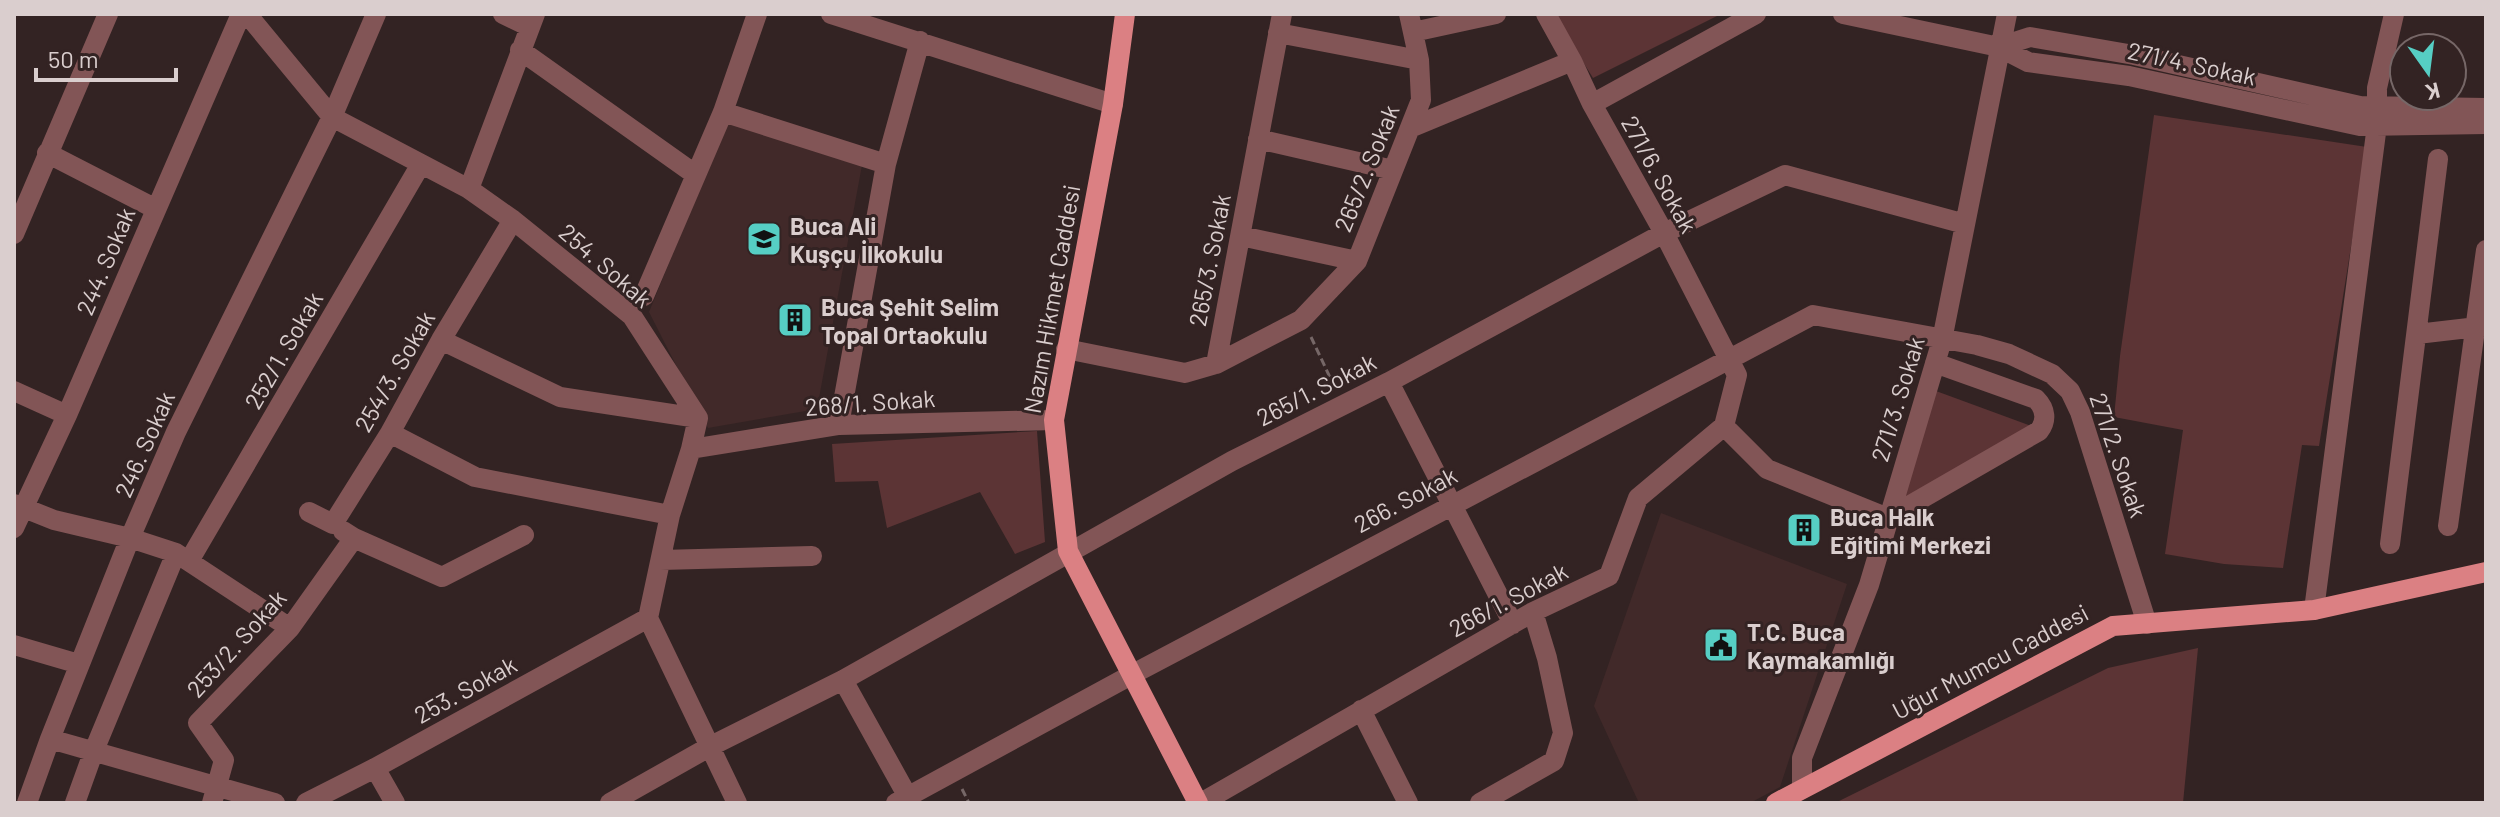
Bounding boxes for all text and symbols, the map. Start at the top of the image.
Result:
scale bar [36,32,176,82]
north arrow [2388,32,2468,112]
street label: 271/4. Sokak [2125,35,2259,91]
text: 50 m [48,44,99,73]
text: K [2423,78,2443,107]
street label: 265/2. Sokak [1327,100,1405,236]
street label: 271/6. Sokak [1616,110,1704,238]
street label: Nazım Hikmet Caddesi [1017,182,1085,416]
street label: 265/3. Sokak [1182,191,1236,329]
street label: 244. Sokak [69,203,141,319]
place label: Buca Ali Kuşçu İlkokulu [790,211,943,268]
street label: 254. Sokak [554,217,658,313]
school or university icon: Buca Ali Kuşçu İlkokulu [745,220,783,258]
street label: 252/1. Sokak [238,286,328,414]
place label: Buca Şehit Selim Topal Ortaokulu [821,292,999,349]
building icon: Buca Şehit Selim Topal Ortaokulu [776,301,814,339]
street label: 254/3. Sokak [348,305,440,437]
street label: 271/3. Sokak [1864,333,1930,465]
street label: 265/1. Sokak [1251,347,1381,431]
street label: 268/1. Sokak [804,383,936,421]
street label: 246. Sokak [108,386,180,502]
street label: 271/2. Sokak [2084,389,2154,521]
street label: 266. Sokak [1349,460,1461,538]
place label: Buca Halk Eğitimi Merkezi [1830,502,1991,559]
building icon: Buca Halk Eğitimi Merkezi [1785,511,1823,549]
street label: 266/1. Sokak [1444,556,1572,642]
street label: 253/2. Sokak [180,583,292,703]
street label: Uğur Mumcu Caddesi [1887,597,2093,725]
place label: T.C. Buca Kaymakamlığı [1747,617,1895,674]
public building icon: T.C. Buca Kaymakamlığı [1702,626,1740,664]
street label: 253. Sokak [409,649,521,729]

